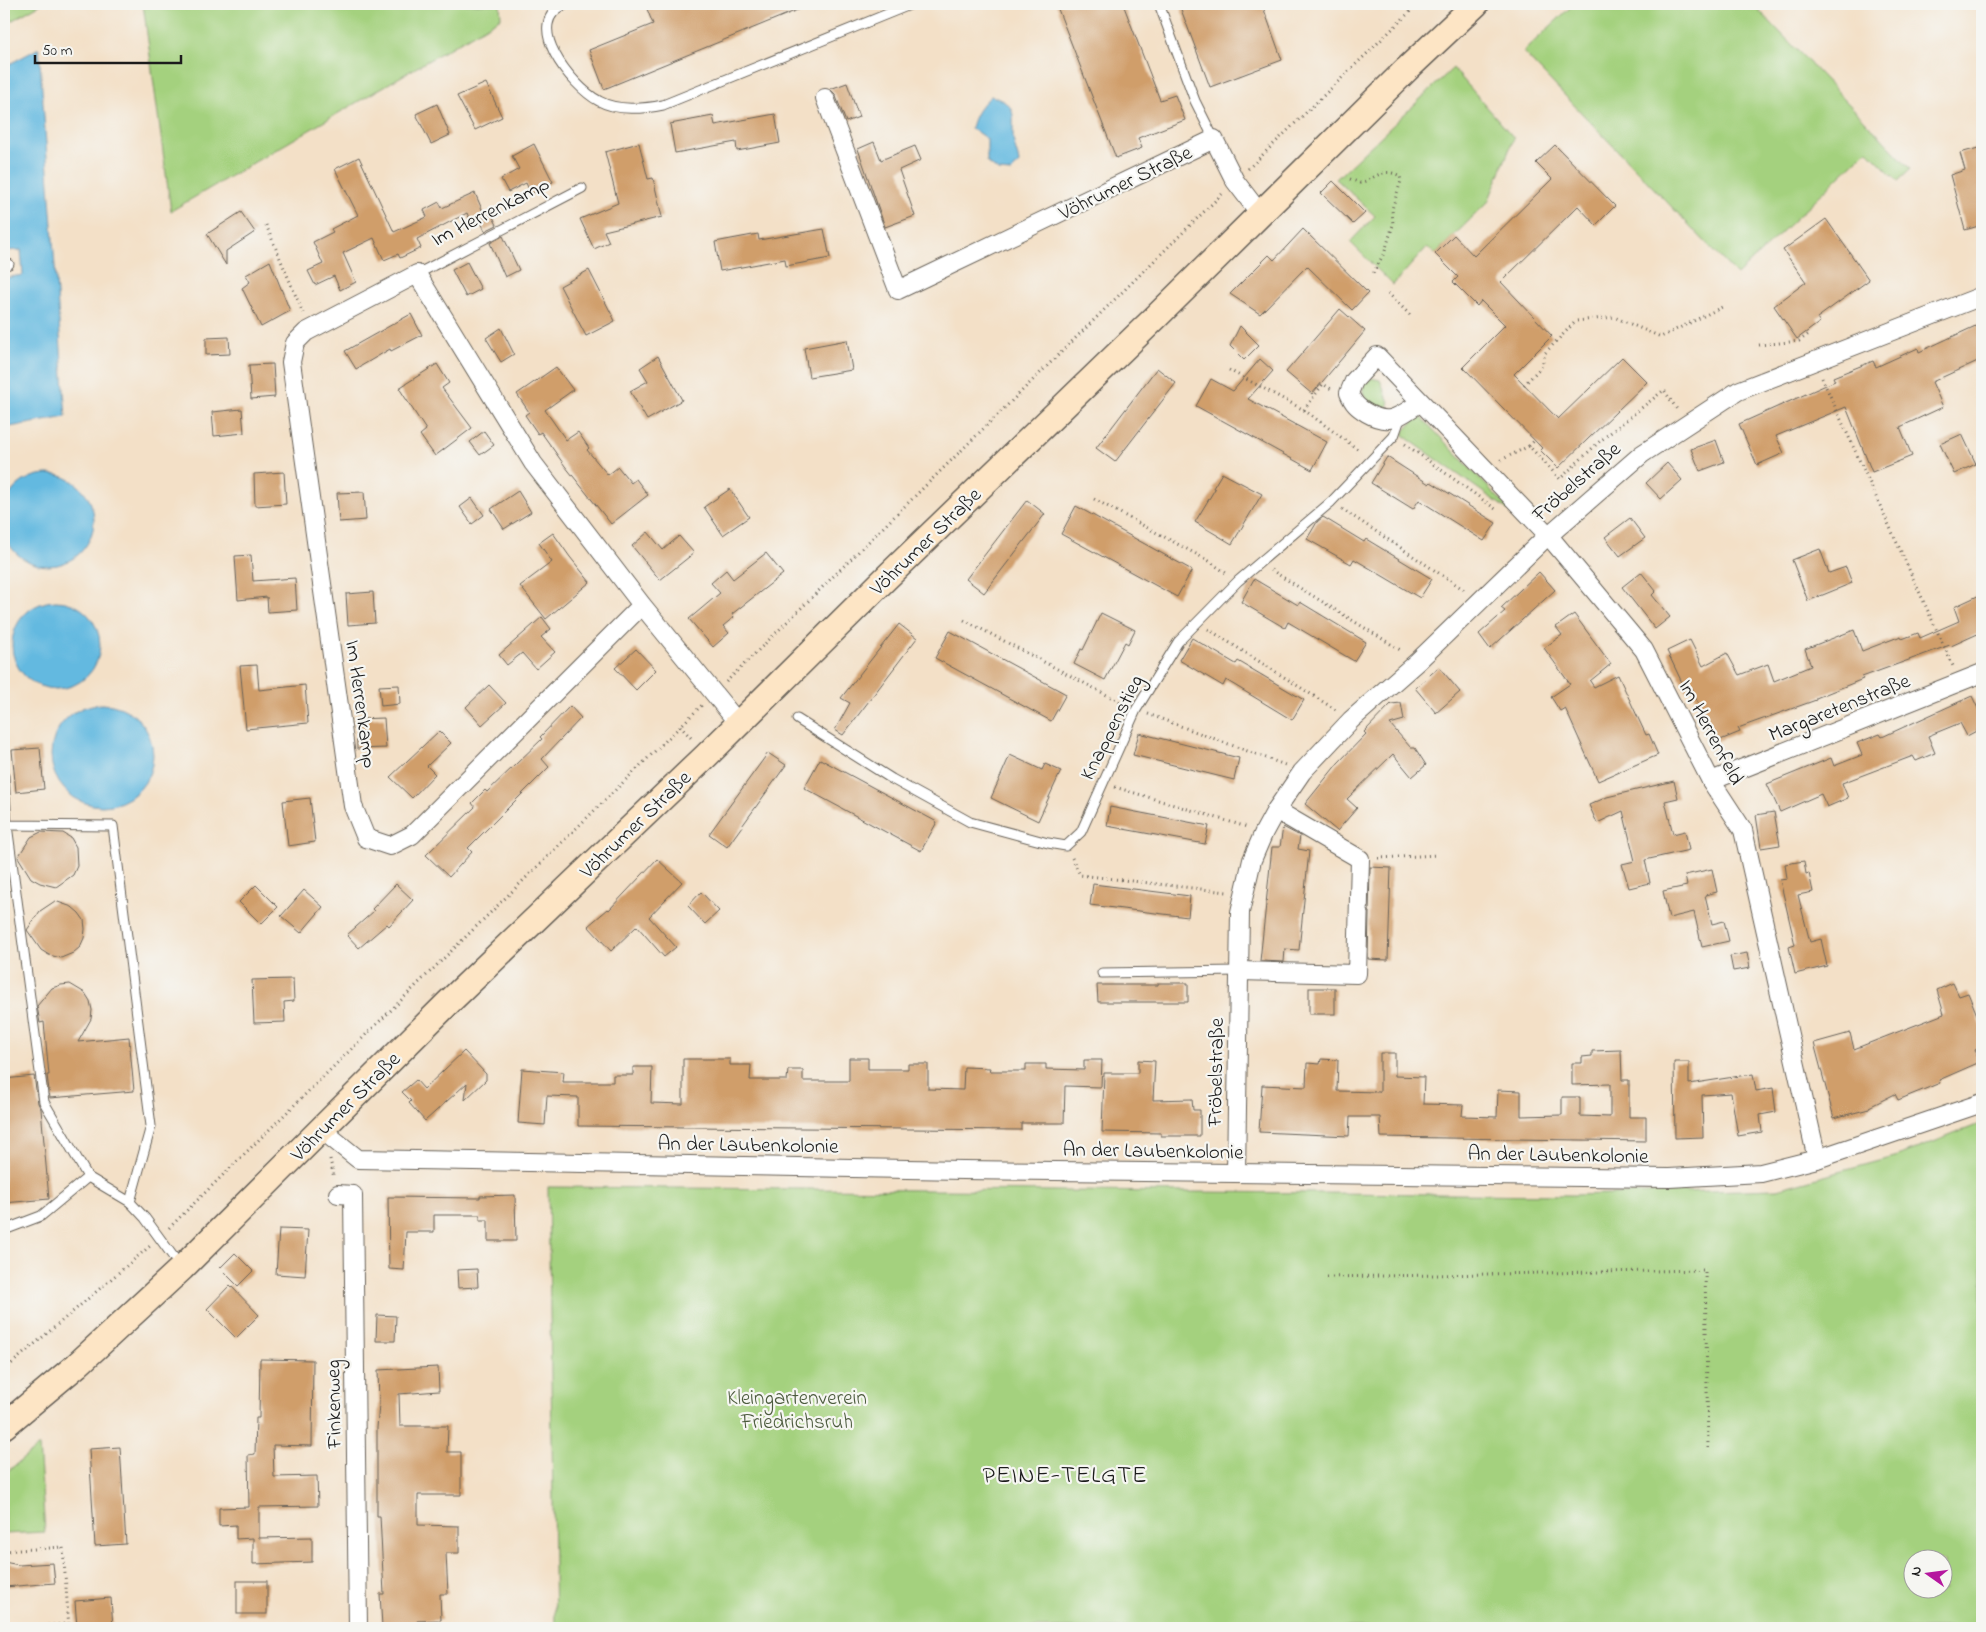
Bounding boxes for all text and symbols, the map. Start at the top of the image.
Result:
scale bar [35,32,181,64]
text: 50 m [42,40,73,62]
street label: Vöhrumer Straße [1053,138,1198,229]
street label: Im Herrenkamp [427,170,555,255]
street label: Fröbelstraße [1526,435,1629,530]
street label: Vöhrumer Straße [863,481,989,604]
street label: Im Herrenkamp [336,638,384,770]
street label: Margaretenstraße [1765,667,1916,753]
street label: Knappenstieg [1073,670,1154,787]
street label: Im Herrenfeld [1670,675,1751,791]
street label: Vöhrumer Straße [573,764,699,887]
street label: Fröbelstraße [1201,1017,1233,1128]
street label: Vöhrumer Straße [284,1045,409,1170]
street label: An der Laubenkolonie [657,1129,839,1163]
street label: An der Laubenkolonie [1062,1135,1244,1169]
street label: An der Laubenkolonie [1467,1139,1649,1173]
street label: Finkenweg [319,1359,353,1450]
park label: Kleingartenverein Friedrichsruh [727,1384,867,1438]
district label: PEINE-TELGTE [983,1459,1147,1494]
north arrow [1904,1550,1954,1600]
text: N [1906,1564,1928,1578]

